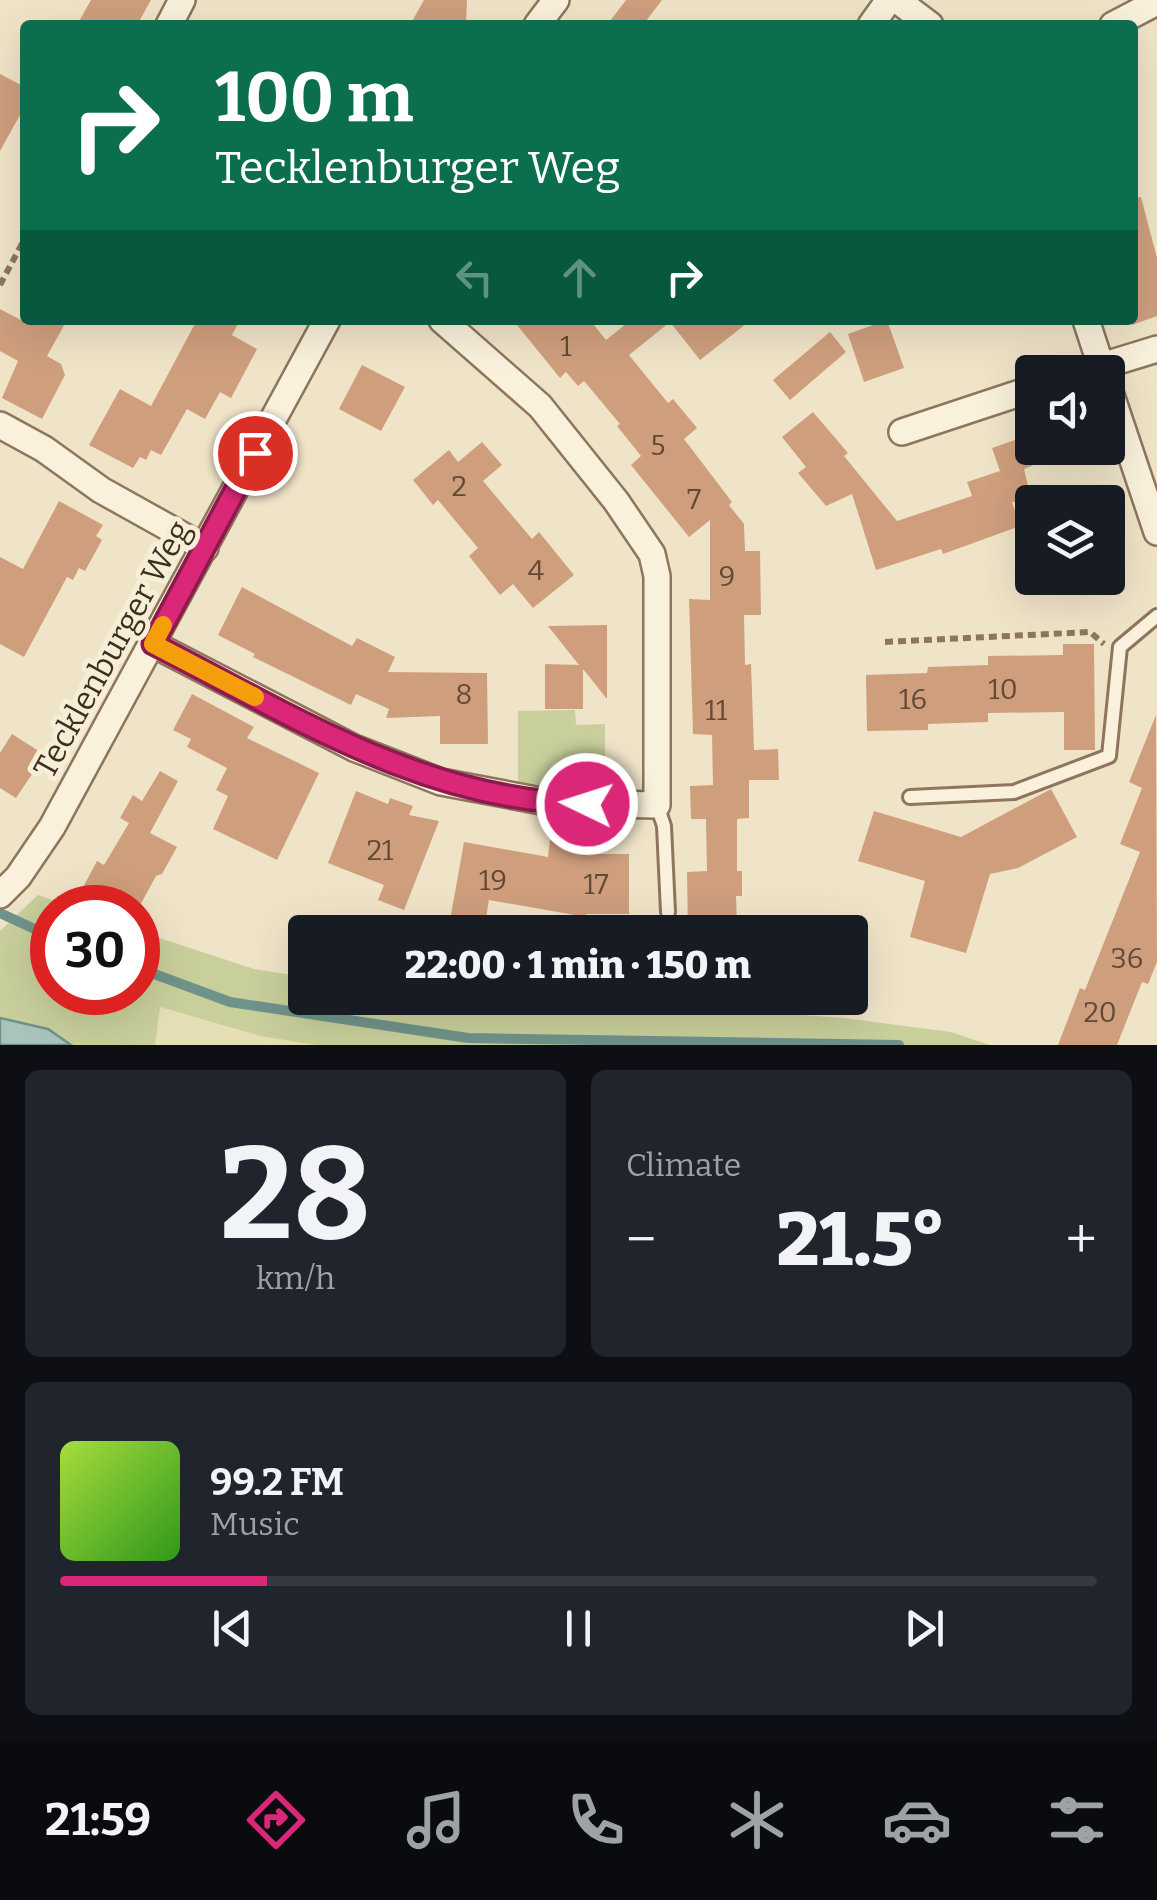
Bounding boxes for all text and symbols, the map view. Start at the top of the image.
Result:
text: 100 m [215,56,414,140]
icon: right [50,60,180,190]
text: Tecklenburger Weg [215,141,620,195]
icon: left [447,250,502,305]
icon: ahead [552,250,607,305]
icon: right [657,250,712,305]
house number: 1 [560,330,572,363]
map controls [1015,355,1125,595]
button: sound [1015,355,1125,465]
pin [213,411,298,496]
icon: arrive [228,426,283,481]
house number: 5 [651,429,665,462]
house number: 2 [451,470,467,503]
house number: 7 [687,483,701,516]
button: layers [1015,485,1125,595]
street label: Tecklenburger Weg [26,514,198,784]
house number: 4 [528,554,544,587]
house number: 9 [719,560,735,593]
house number: 10 [988,673,1018,706]
house number: 8 [456,678,472,711]
house number: 16 [899,683,927,716]
house number: 11 [705,694,728,727]
position arrow [535,752,639,856]
house number: 21 [367,834,394,867]
house number: 19 [479,864,507,897]
house number: 17 [583,868,609,901]
speed limit sign: 30 [30,885,160,1015]
text: 22:00 · 1 min · 150 m [405,942,751,988]
house number: 36 [1111,942,1143,975]
house number: 20 [1083,996,1117,1029]
text: 28 [220,1116,371,1272]
text: Climate [626,1146,741,1184]
text: 21.5° [776,1195,945,1285]
text: − [626,1207,656,1273]
text: + [1066,1207,1097,1273]
text: km/h [256,1259,335,1297]
text: 99.2 FM [210,1459,344,1505]
text: Music [210,1505,300,1543]
icon: previous [205,1601,260,1656]
icon: pause [551,1601,606,1656]
icon: next [897,1601,952,1656]
icon: directions [241,1785,311,1855]
icon: music [401,1785,471,1855]
icon: phone [561,1785,631,1855]
icon: climate [722,1785,792,1855]
icon: car [882,1785,952,1855]
icon: filters [1042,1785,1112,1855]
text: 21:59 [45,1793,151,1847]

